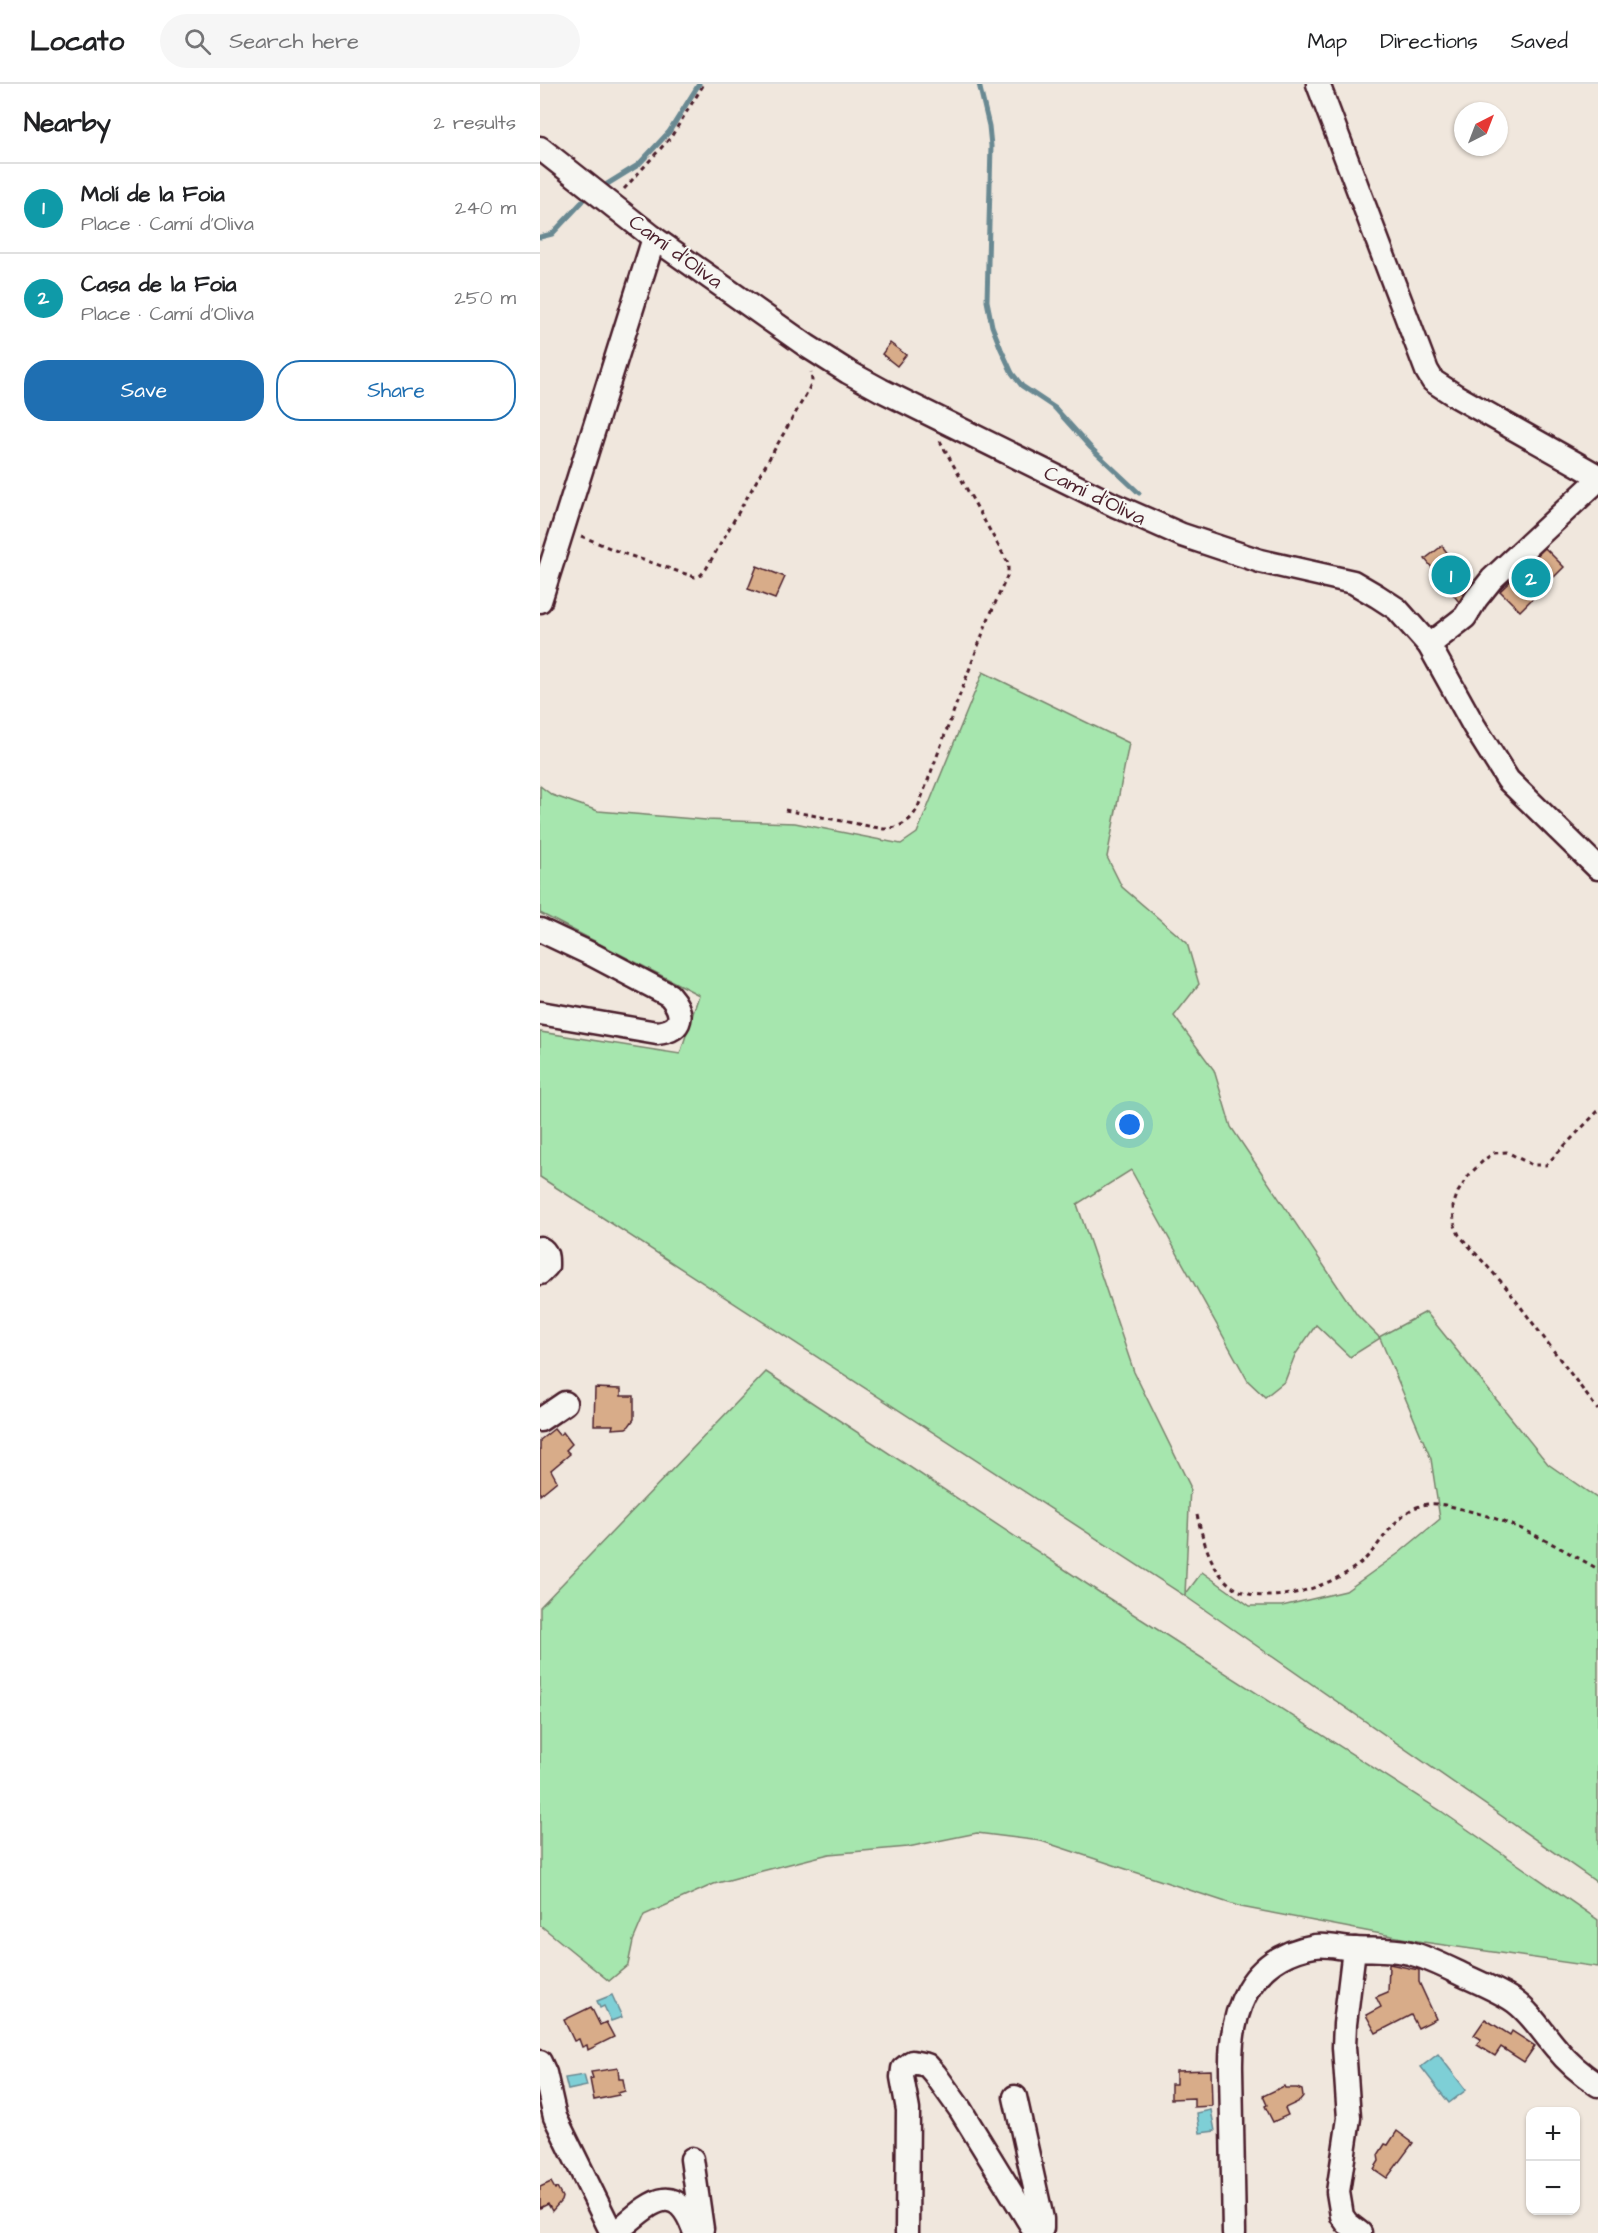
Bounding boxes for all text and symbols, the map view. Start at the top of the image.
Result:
search box [160,14,580,68]
text: Locato [30,22,124,61]
icon: search [181,25,214,58]
text: Search here [229,26,359,57]
text: Map [1307,27,1347,56]
text: Directions [1380,27,1478,56]
text: Saved [1511,27,1568,56]
north arrow [1454,102,1508,156]
text: Nearby [24,105,111,141]
text: 2 results [433,109,516,137]
text: Molí de la Foia [81,179,225,210]
text: 1 [42,194,45,222]
text: 240 m [455,194,516,222]
street label: Camí d’Oliva [623,207,729,296]
text: Place · Camí d’Oliva [81,210,254,238]
text: Casa de la Foia [81,269,236,300]
text: 2 [38,284,49,312]
text: 250 m [454,284,516,312]
text: Place · Camí d’Oliva [81,300,254,328]
button: Save [24,360,264,421]
button: Share [276,360,516,421]
street label: Camí d’Oliva [1039,458,1151,533]
pin: 1 [1432,552,1470,598]
pin: 2 [1512,556,1550,600]
your location [1115,1110,1144,1139]
map controls [1526,2107,1580,2215]
button: + [1526,2107,1580,2161]
button: − [1526,2161,1580,2215]

